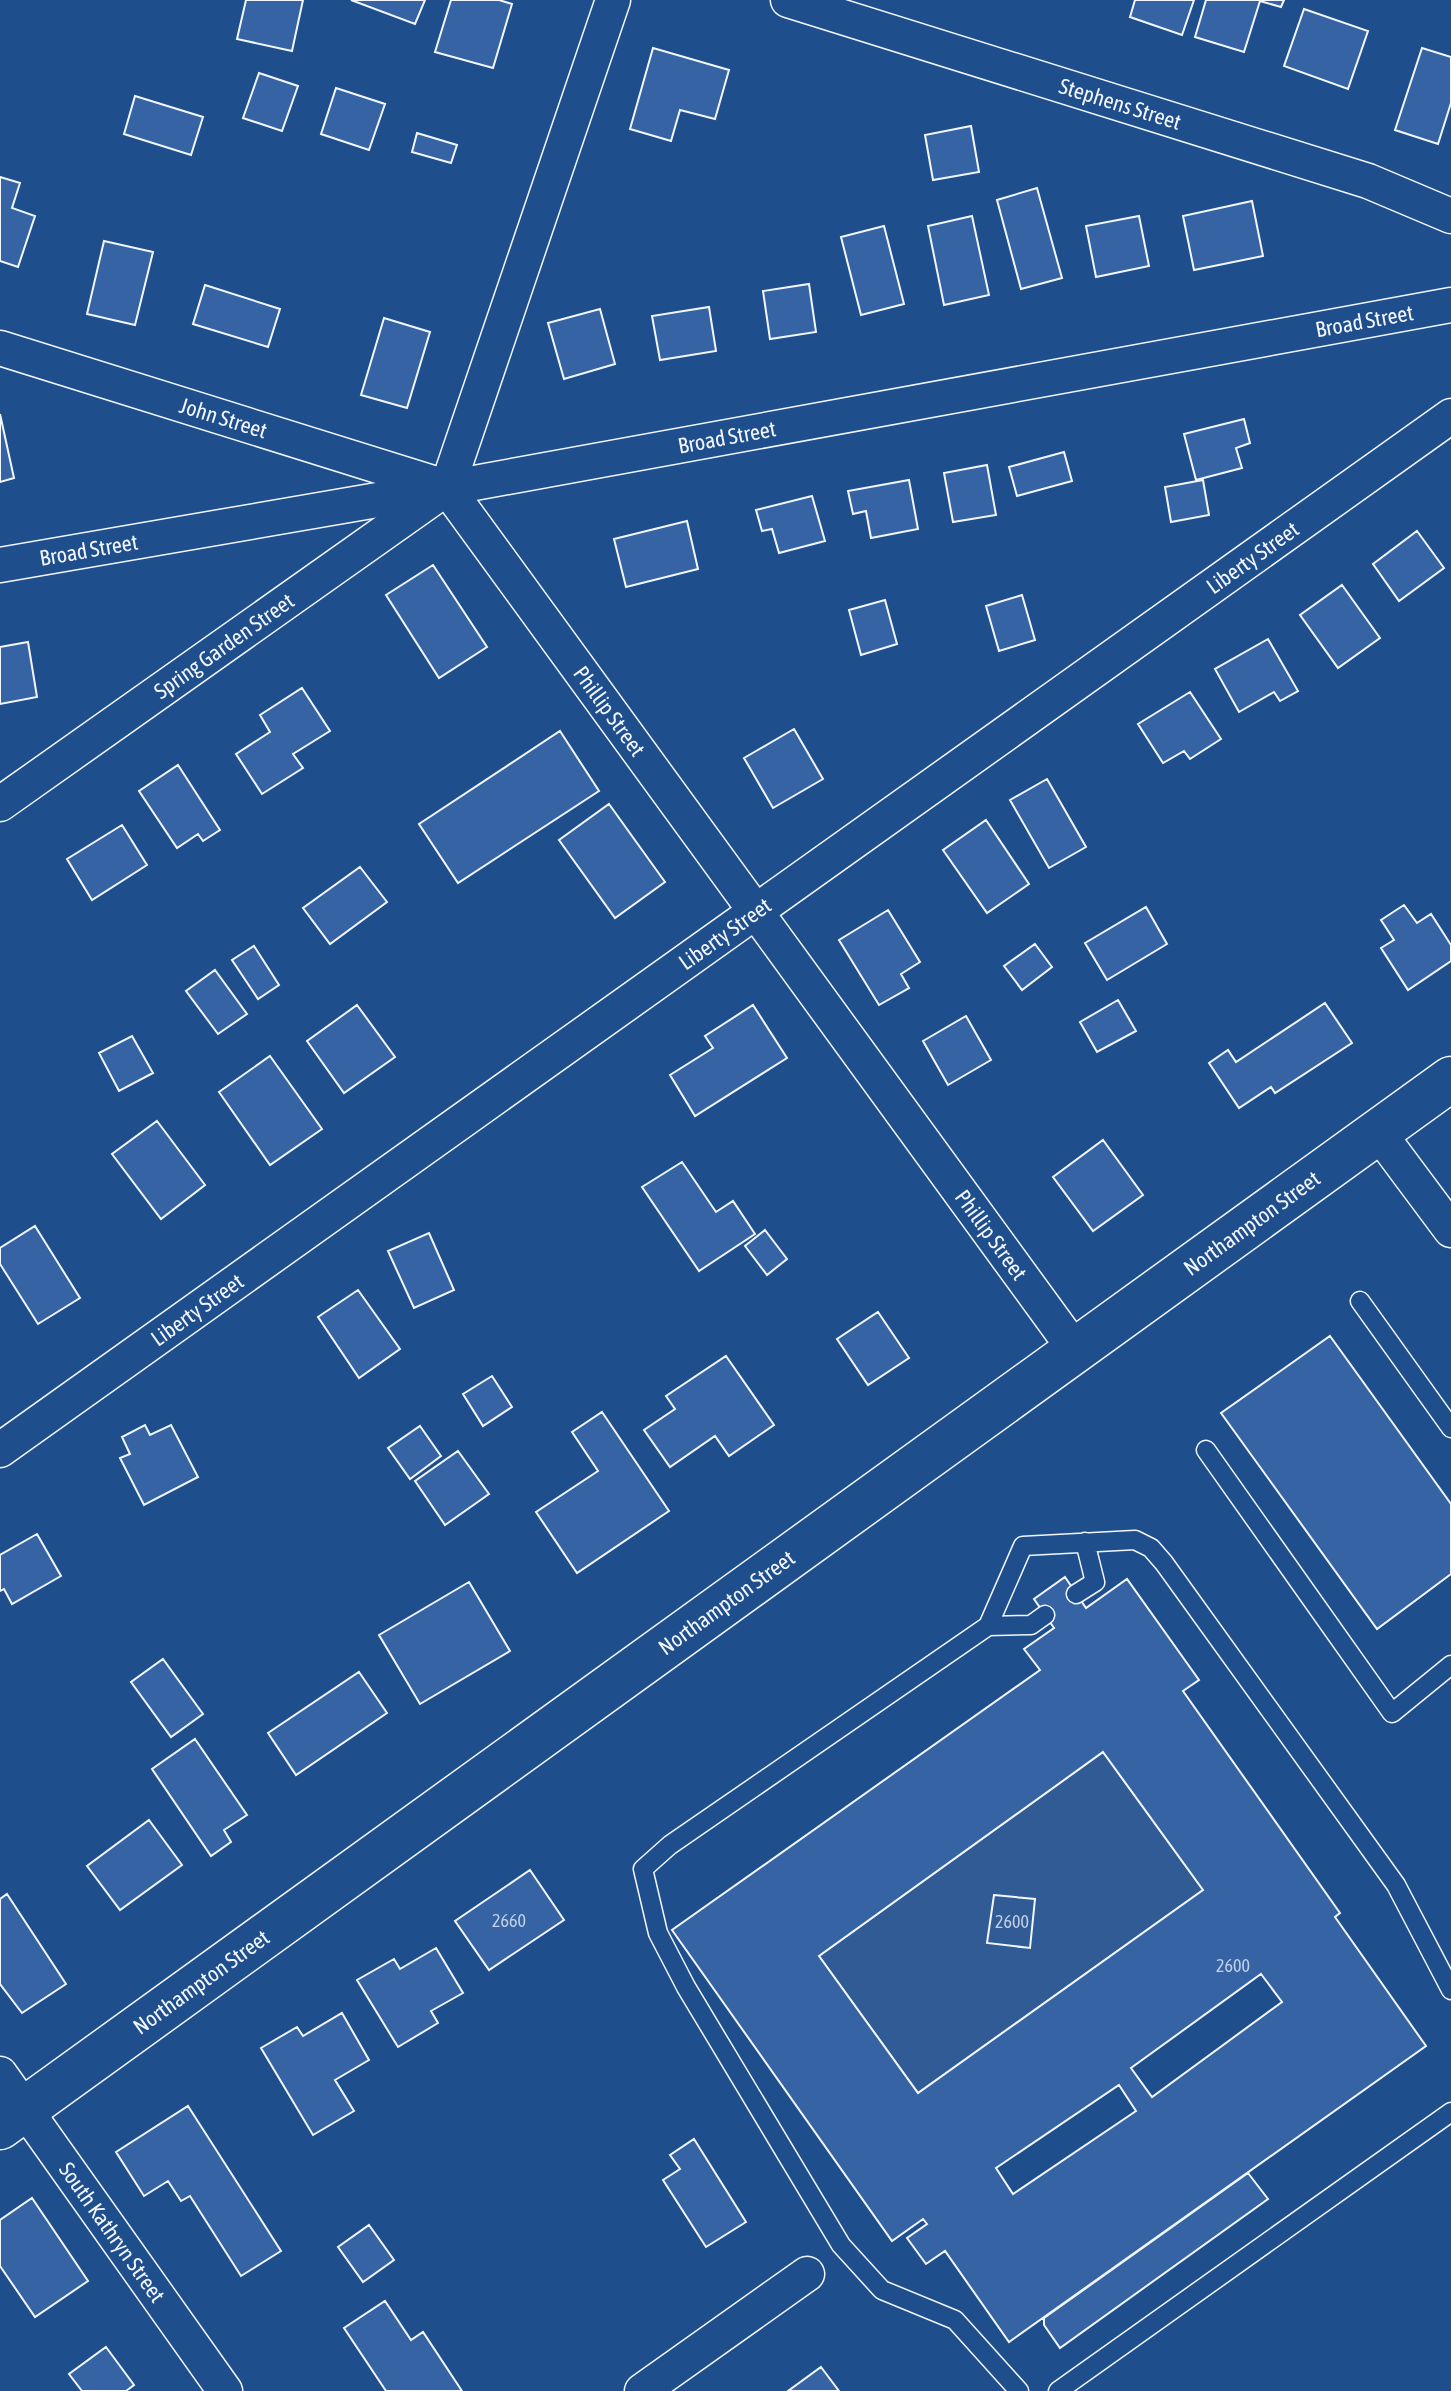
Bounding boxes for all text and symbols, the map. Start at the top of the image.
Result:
street label: Stephens Street [1056,72,1184,135]
street label: Broad Street [1313,299,1415,342]
street label: John Street [177,392,270,444]
street label: Broad Street [676,415,778,459]
street label: Liberty Street [1201,516,1304,599]
street label: Broad Street [38,528,140,571]
street label: Spring Garden Street [149,588,299,704]
street label: Phillip Street [568,661,651,761]
street label: Liberty Street [674,892,776,975]
street label: Northampton Street [1179,1165,1325,1281]
street label: Phillip Street [950,1185,1033,1285]
street label: Liberty Street [146,1268,248,1351]
street label: Northampton Street [653,1545,799,1660]
house number: 2660 [492,1910,526,1931]
house number: 2600 [995,1911,1029,1932]
street label: Northampton Street [128,1924,274,2040]
house number: 2600 [1216,1955,1250,1976]
street label: South Kathryn Street [54,2157,171,2307]

